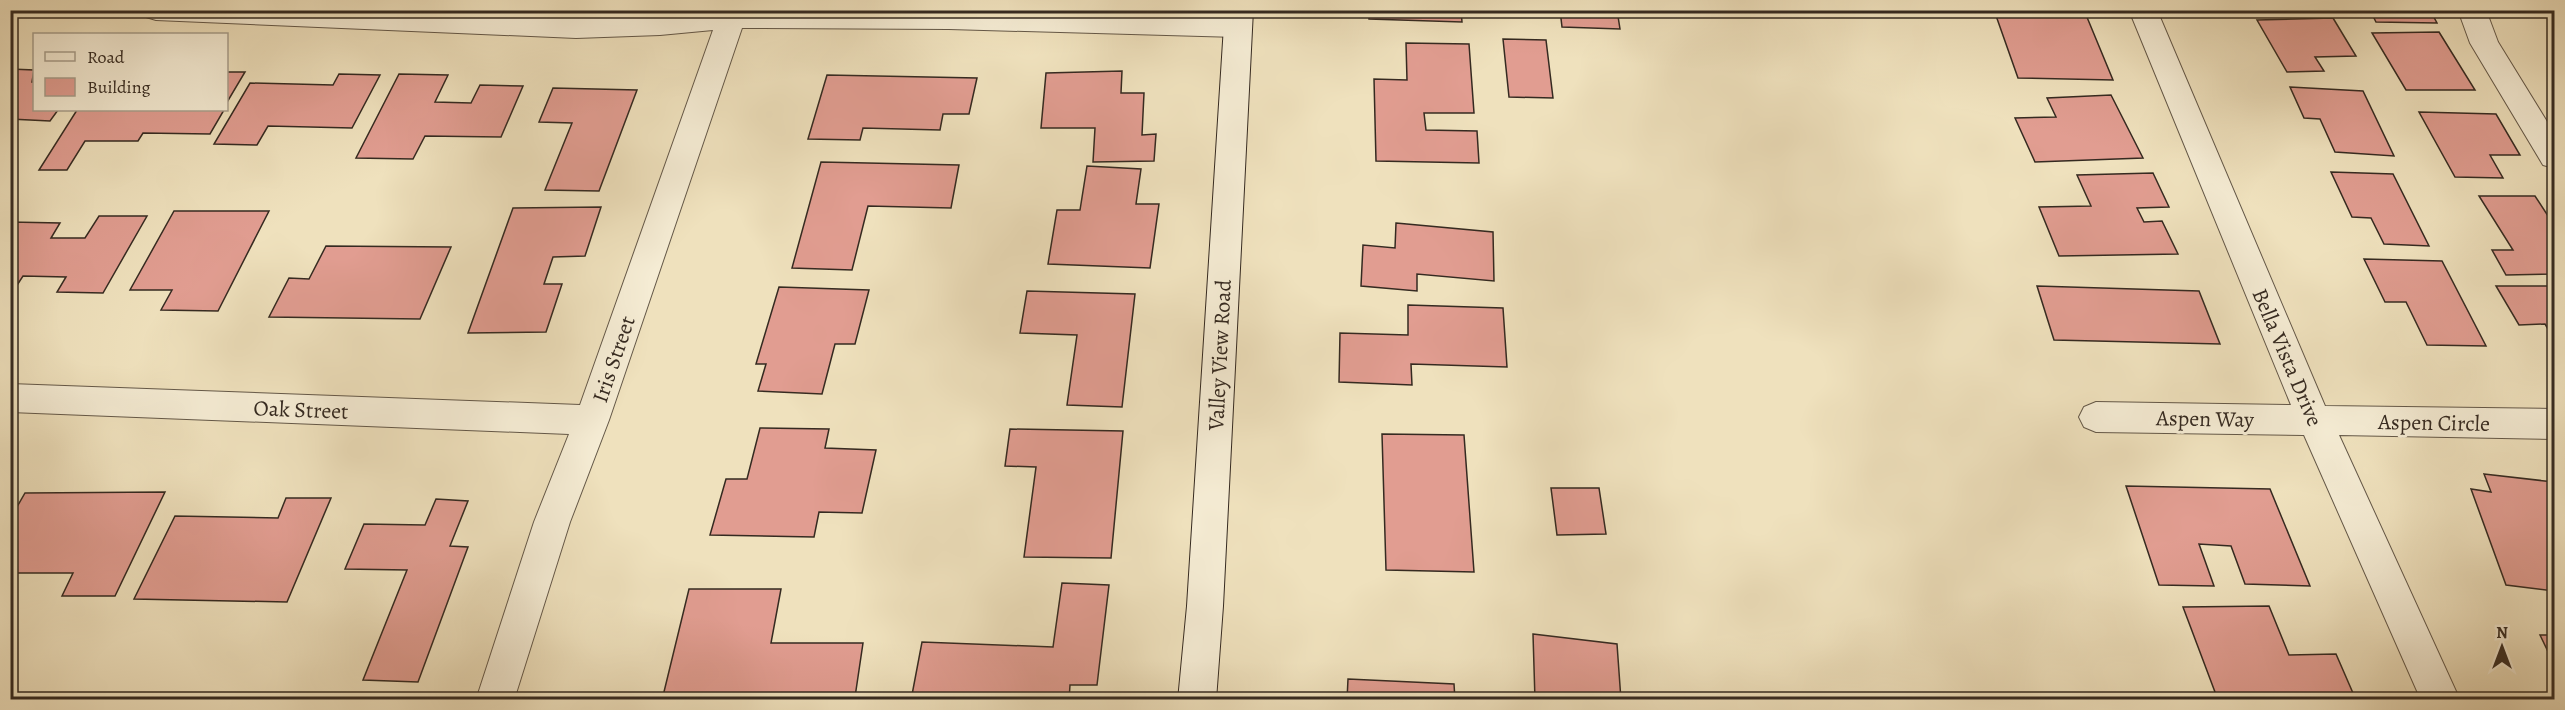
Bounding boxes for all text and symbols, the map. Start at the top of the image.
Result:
legend [33,33,228,111]
text: Road [87,45,125,69]
text: Building [87,75,151,99]
street label: Valley View Road [1201,279,1239,432]
street label: Bella Vista Drive [2245,284,2330,431]
street label: Iris Street [585,312,643,407]
street label: Oak Street [253,393,349,427]
street label: Aspen Way [2155,403,2254,435]
street label: Aspen Circle [2377,407,2490,439]
north arrow [2472,617,2532,677]
text: N [2496,622,2508,644]

